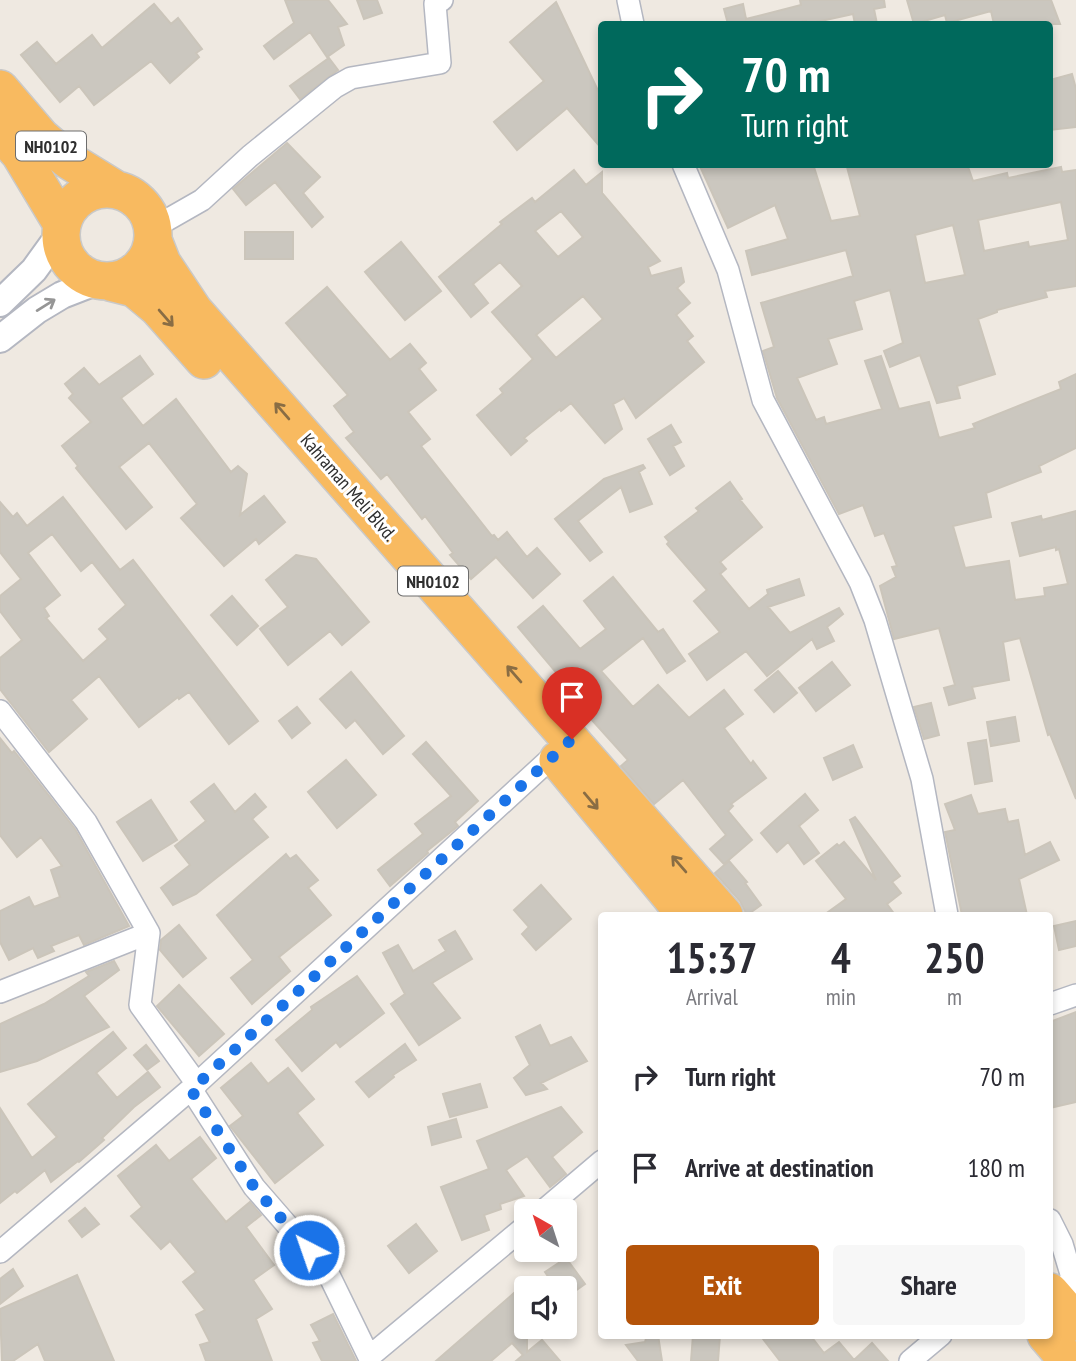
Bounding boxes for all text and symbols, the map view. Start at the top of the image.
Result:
text: 70 m [741,42,830,106]
icon: right [626,49,717,140]
text: Turn right [741,104,849,146]
road number: NH0102 [16,132,86,160]
one-way arrow [36,297,55,312]
one-way arrow [158,308,174,326]
one-way arrow [274,403,291,420]
street label: Kahraman Meli Blvd. [296,428,402,546]
road number: NH0102 [398,566,468,596]
one-way arrow [506,665,522,683]
pin [542,667,602,739]
icon: arrive [553,678,591,716]
one-way arrow [584,792,599,810]
one-way arrow [671,855,687,873]
text: 15:37 [666,930,757,985]
text: 4 [831,930,851,985]
text: 250 [924,930,985,985]
text: Arrival [686,982,738,1011]
text: min [826,982,856,1011]
text: m [947,982,962,1011]
icon: right [626,1058,664,1096]
text: Turn right [685,1060,776,1093]
text: 70 m [979,1060,1025,1093]
icon: arrive [626,1149,664,1187]
text: Arrive at destination [685,1151,874,1184]
text: 180 m [967,1151,1025,1184]
north arrow [514,1199,578,1262]
map controls [514,1199,577,1339]
position arrow [272,1213,346,1287]
button: Exit [626,1245,819,1325]
button: Share [833,1245,1025,1325]
button: sound [514,1276,577,1339]

